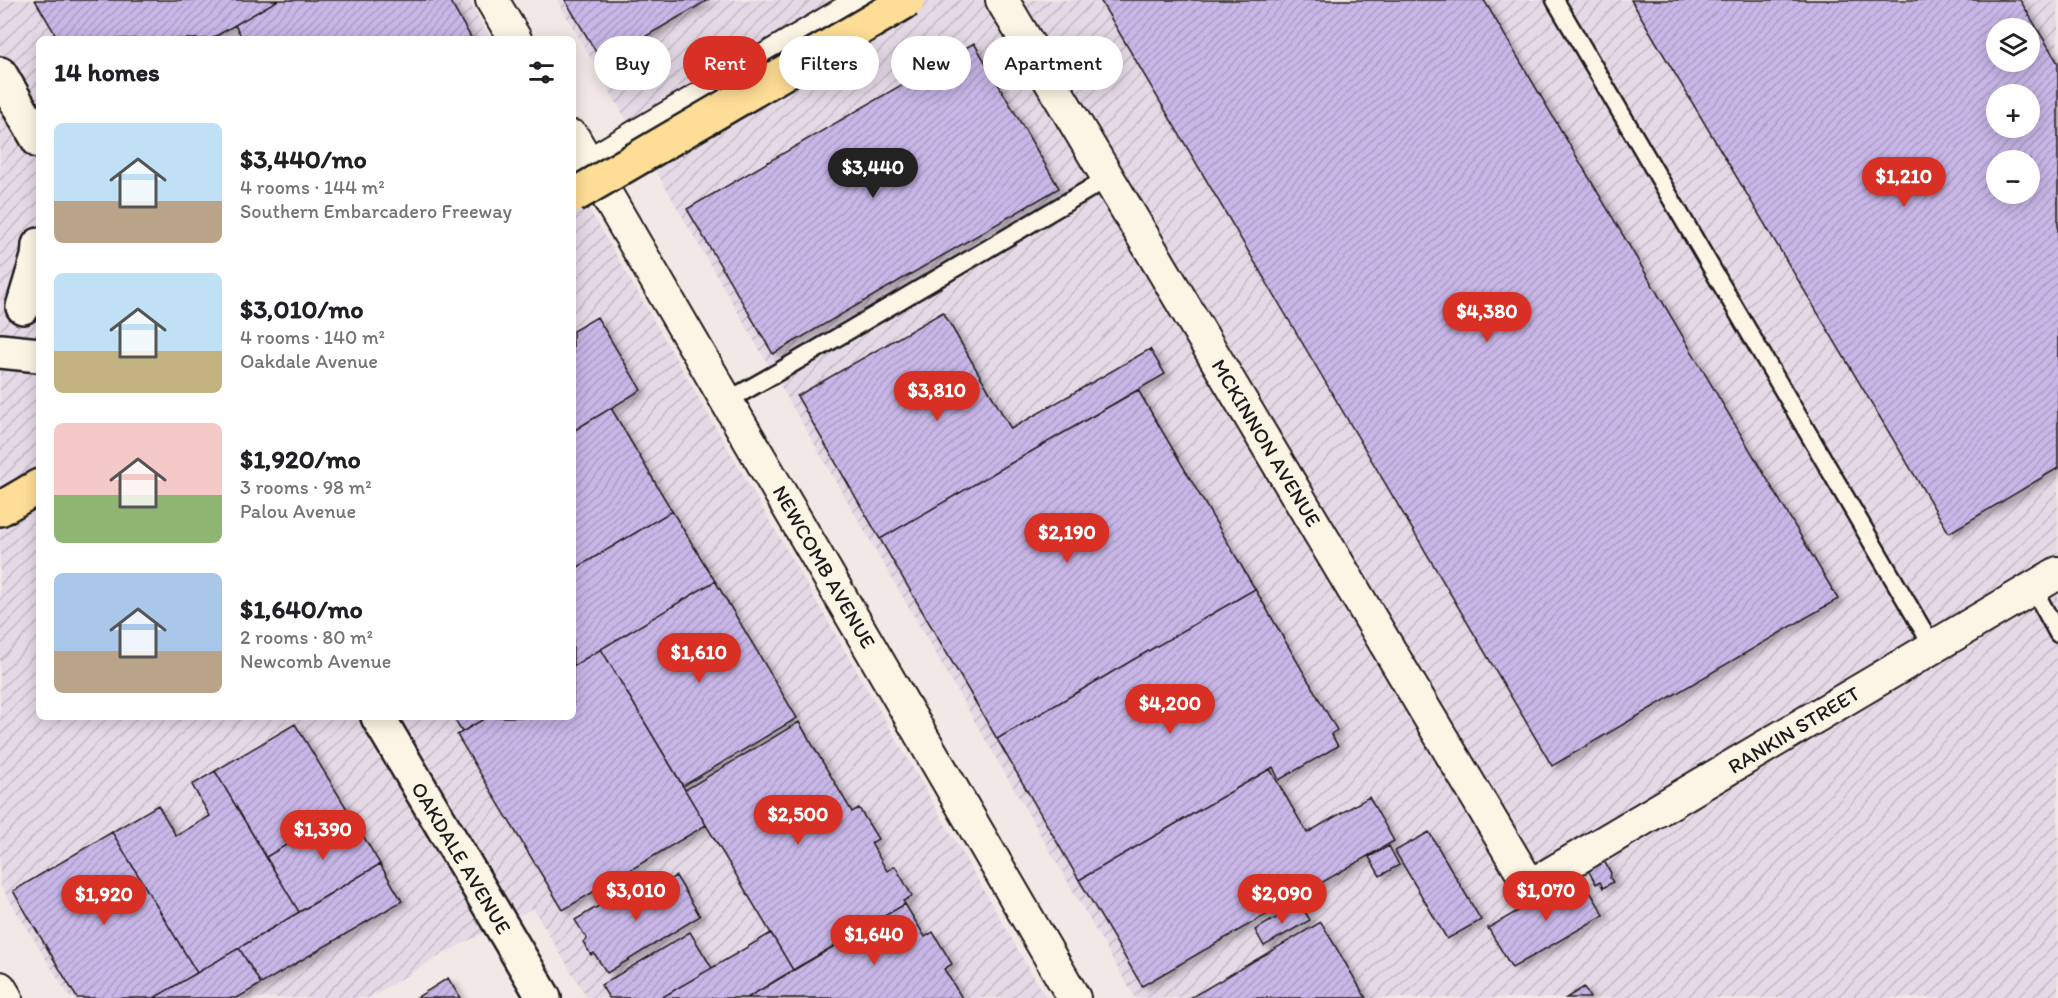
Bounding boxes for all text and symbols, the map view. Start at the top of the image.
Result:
map controls [1986,18,2040,204]
button: layers [1986,18,2040,72]
chip: Buy [594,36,671,90]
chip: Rent [683,36,767,90]
chip: Filters [779,36,879,90]
chip: New [891,36,971,90]
chip: Apartment [983,36,1123,90]
text: 14 homes [54,56,160,88]
icon: filters [525,56,558,89]
button: + [1986,84,2040,138]
text: $3,440/mo [240,143,367,175]
icon: home [102,147,174,219]
pin: $3,440 [824,148,922,199]
button: − [1986,150,2040,204]
text: $3,440 [842,155,904,179]
pin: $1,210 [1855,157,1953,208]
text: $1,210 [1876,164,1932,188]
text: 4 rooms · 144 m² [240,175,385,199]
text: Southern Embarcadero Freeway [240,199,512,223]
pin: $4,380 [1438,292,1536,343]
text: $3,010/mo [240,293,364,325]
icon: home [102,297,174,369]
text: $4,380 [1456,299,1518,323]
text: 4 rooms · 140 m² [240,325,385,349]
text: Oakdale Avenue [240,349,378,373]
street label: MCKINNON AVENUE [1207,355,1326,531]
pin: $3,810 [888,371,986,422]
text: $3,810 [908,378,966,402]
text: $1,920/mo [240,443,361,475]
icon: home [102,447,174,519]
text: 3 rooms · 98 m² [240,475,372,499]
street label: NEWCOMB AVENUE [768,481,881,653]
text: Palou Avenue [240,499,356,523]
pin: $2,190 [1018,513,1116,564]
text: $2,190 [1038,520,1096,544]
text: $1,640/mo [240,593,363,625]
icon: home [102,597,174,669]
text: 2 rooms · 80 m² [240,625,373,649]
pin: $1,610 [650,633,748,684]
text: $1,610 [671,640,727,664]
text: Newcomb Avenue [240,649,391,673]
street label: RANKIN STREET [1723,680,1864,779]
pin: $4,200 [1121,684,1219,735]
text: $4,200 [1139,691,1201,715]
street label: OAKDALE AVENUE [406,777,517,939]
pin: $2,500 [749,795,847,846]
text: $2,500 [768,802,828,826]
pin: $1,390 [274,810,372,861]
text: $1,390 [294,817,352,841]
pin: $3,010 [587,871,685,922]
pin: $1,070 [1497,871,1595,922]
pin: $2,090 [1233,874,1331,925]
pin: $1,920 [55,875,153,926]
text: $3,010 [606,878,666,902]
text: $1,070 [1517,878,1575,902]
text: $2,090 [1252,881,1312,905]
text: $1,920 [75,882,133,906]
pin: $1,640 [825,915,923,966]
text: $1,640 [844,922,904,946]

